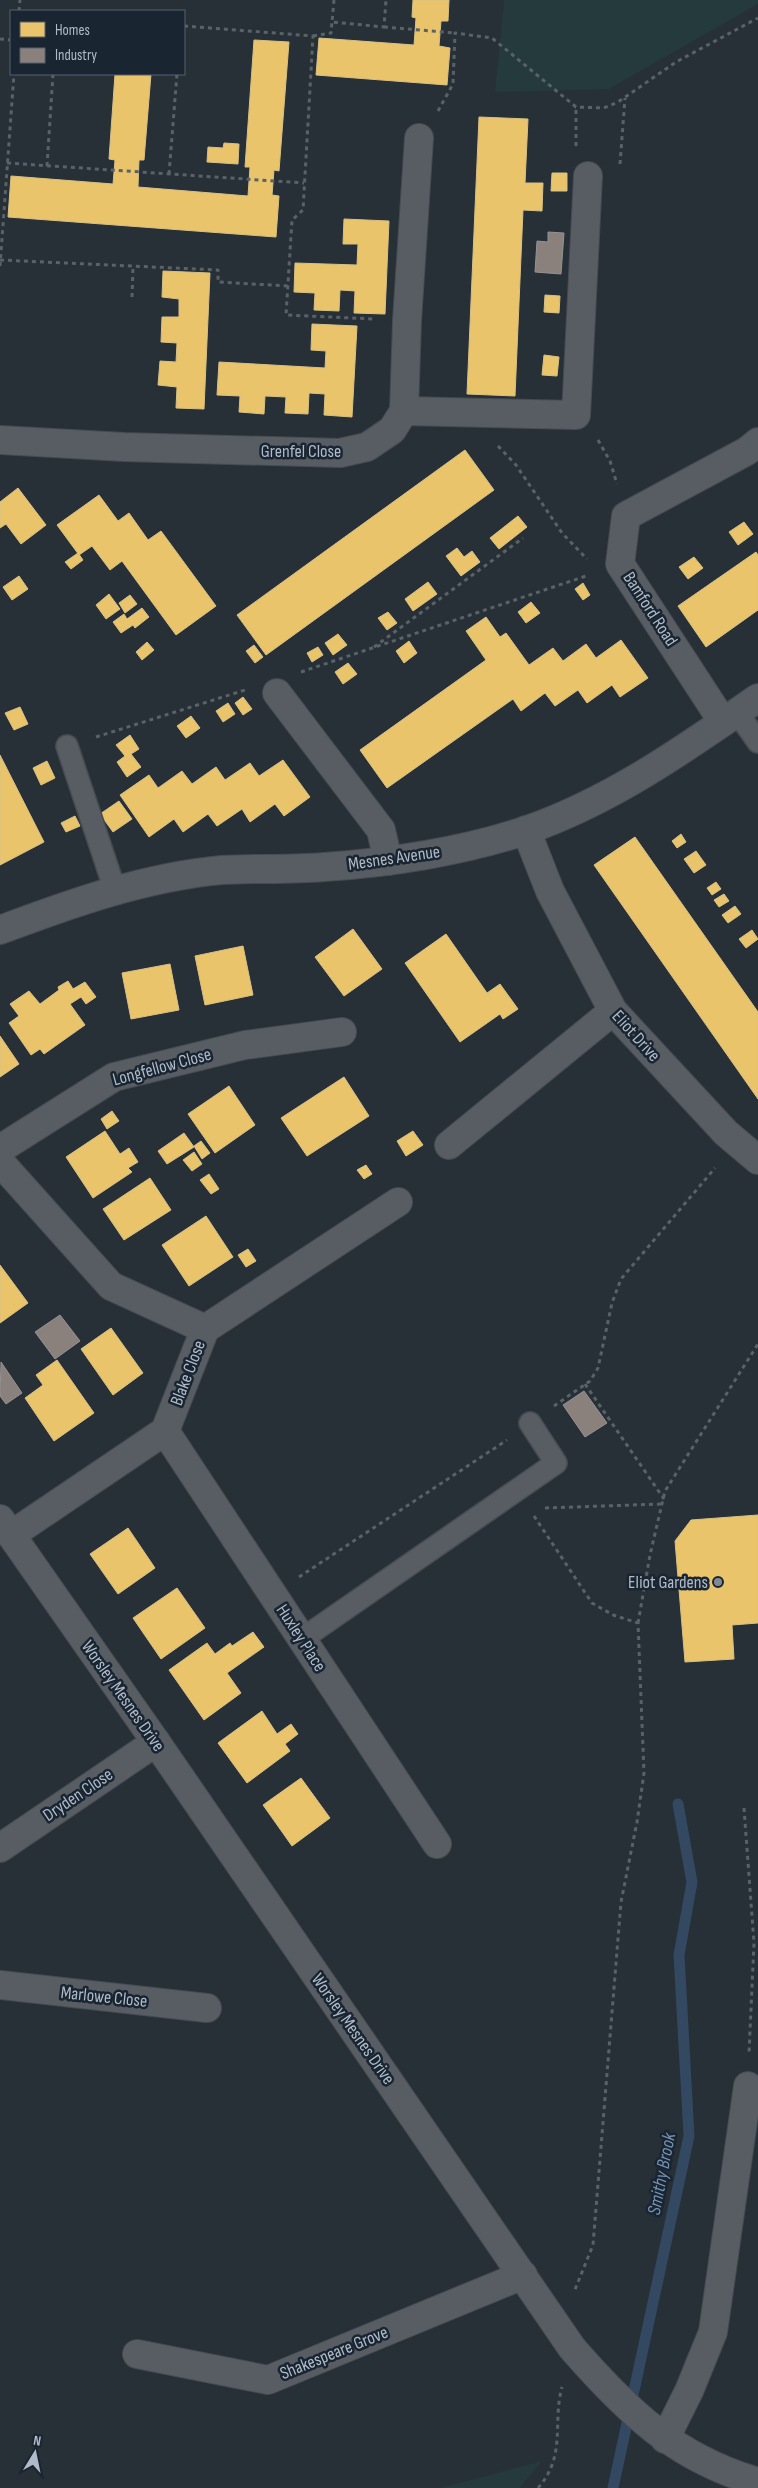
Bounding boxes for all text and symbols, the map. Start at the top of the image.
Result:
legend [10,10,185,75]
text: Homes [55,21,90,40]
text: Industry [55,46,97,65]
street label: Grenfel Close [261,441,341,462]
street label: Bamford Road [618,568,682,650]
street label: Mesnes Avenue [347,841,441,875]
street label: Eliot Drive [608,1006,664,1066]
street label: Longfellow Close [110,1044,214,1090]
street label: Blake Close [166,1337,210,1409]
place label: Eliot Gardens [628,1572,708,1593]
marker: Eliot Gardens [712,1576,724,1588]
street label: Huxley Place [272,1600,330,1676]
street label: Worsley Mesnes Drive [77,1636,169,1756]
street label: Dryden Close [39,1764,117,1826]
street label: Worsley Mesnes Drive [307,1969,399,2089]
street label: Marlowe Close [60,1982,148,2012]
water label: Smithy Brook [643,2130,681,2217]
street label: Shakespeare Grove [277,2322,391,2384]
north arrow [10,2428,60,2478]
text: N [32,2432,42,2450]

